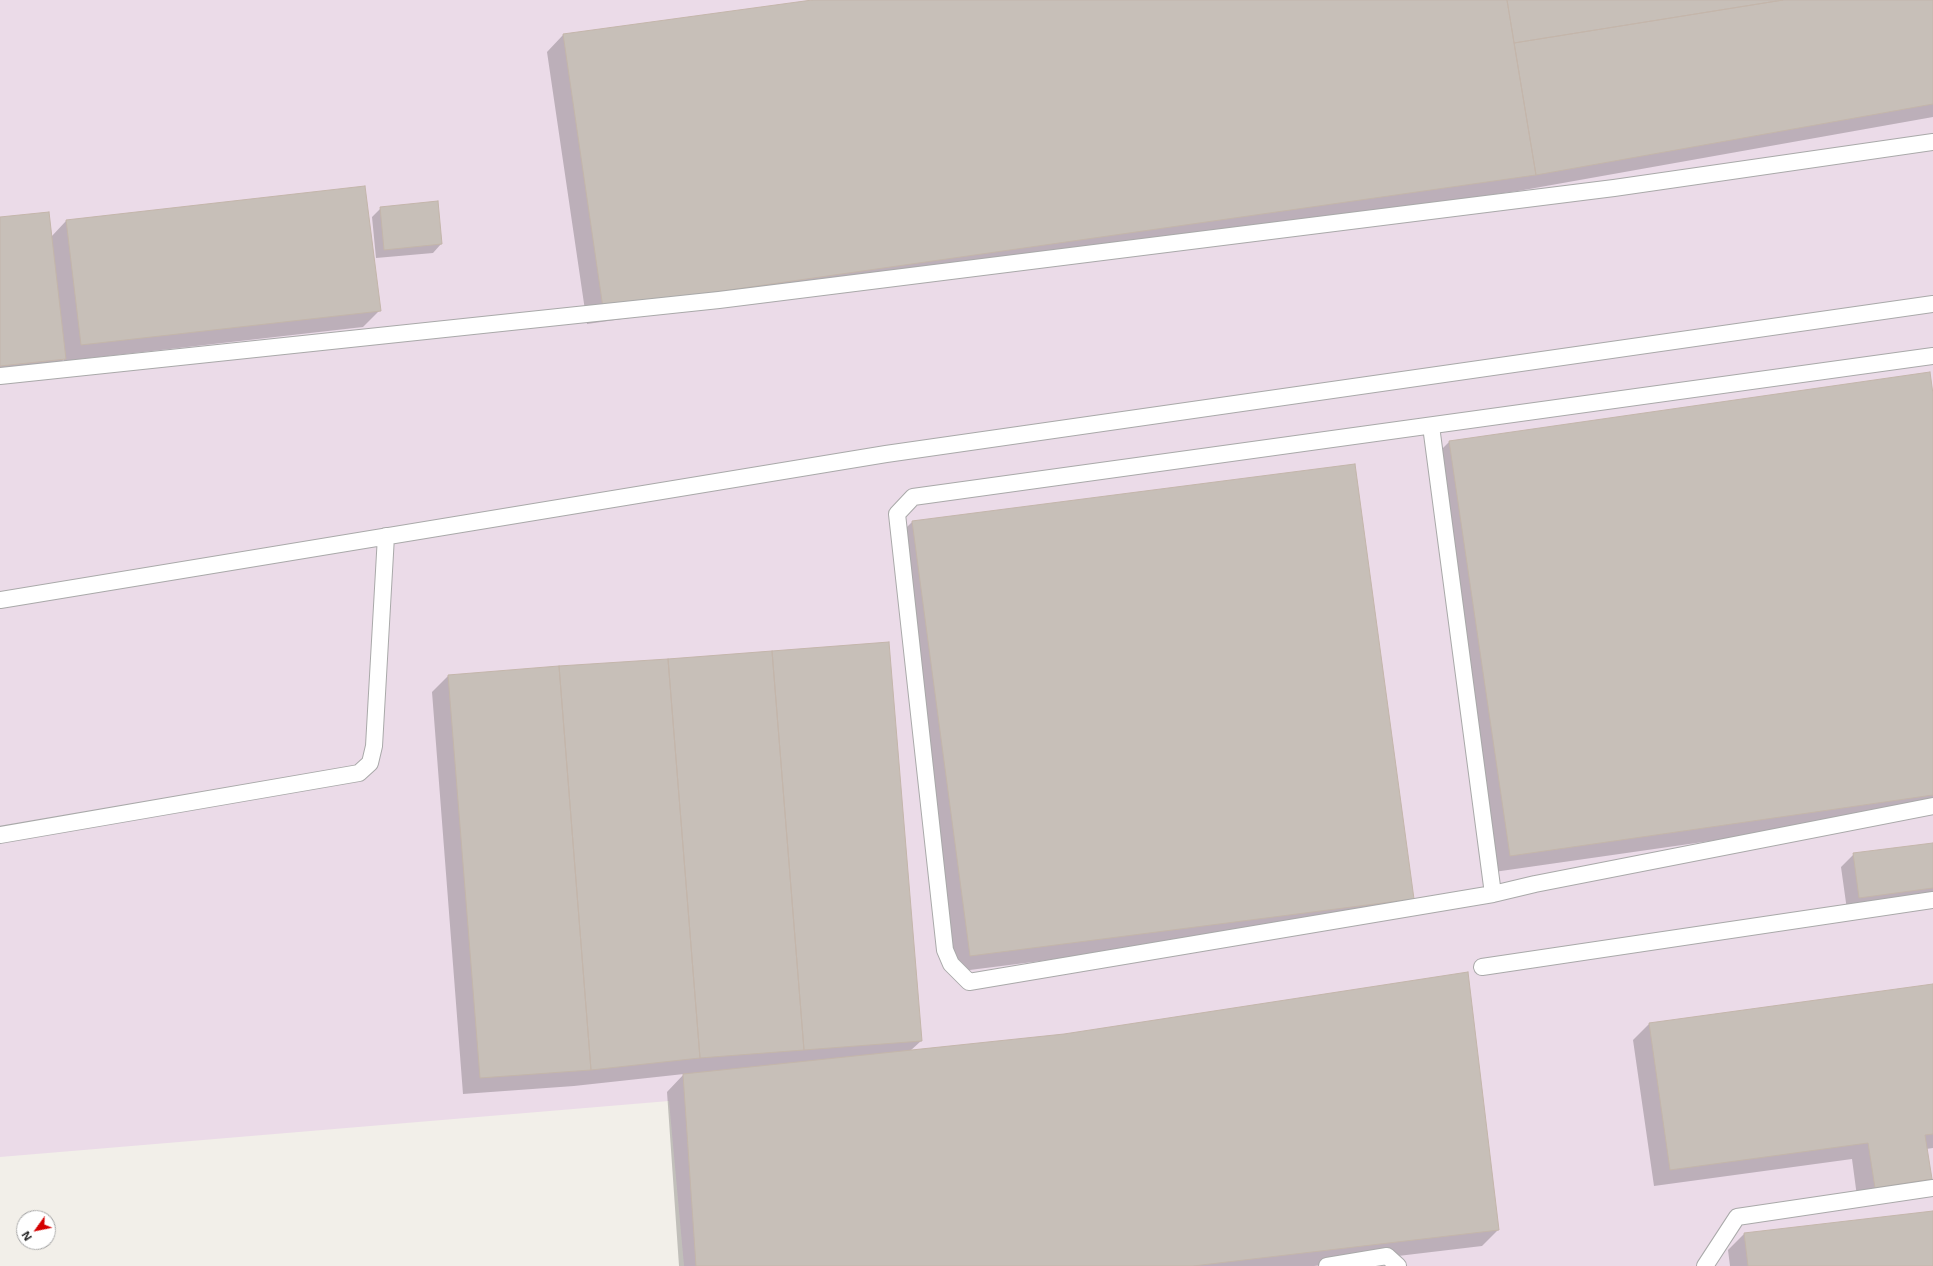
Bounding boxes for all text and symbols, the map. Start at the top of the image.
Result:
north arrow [16,1210,56,1250]
text: N [18,1228,35,1244]

